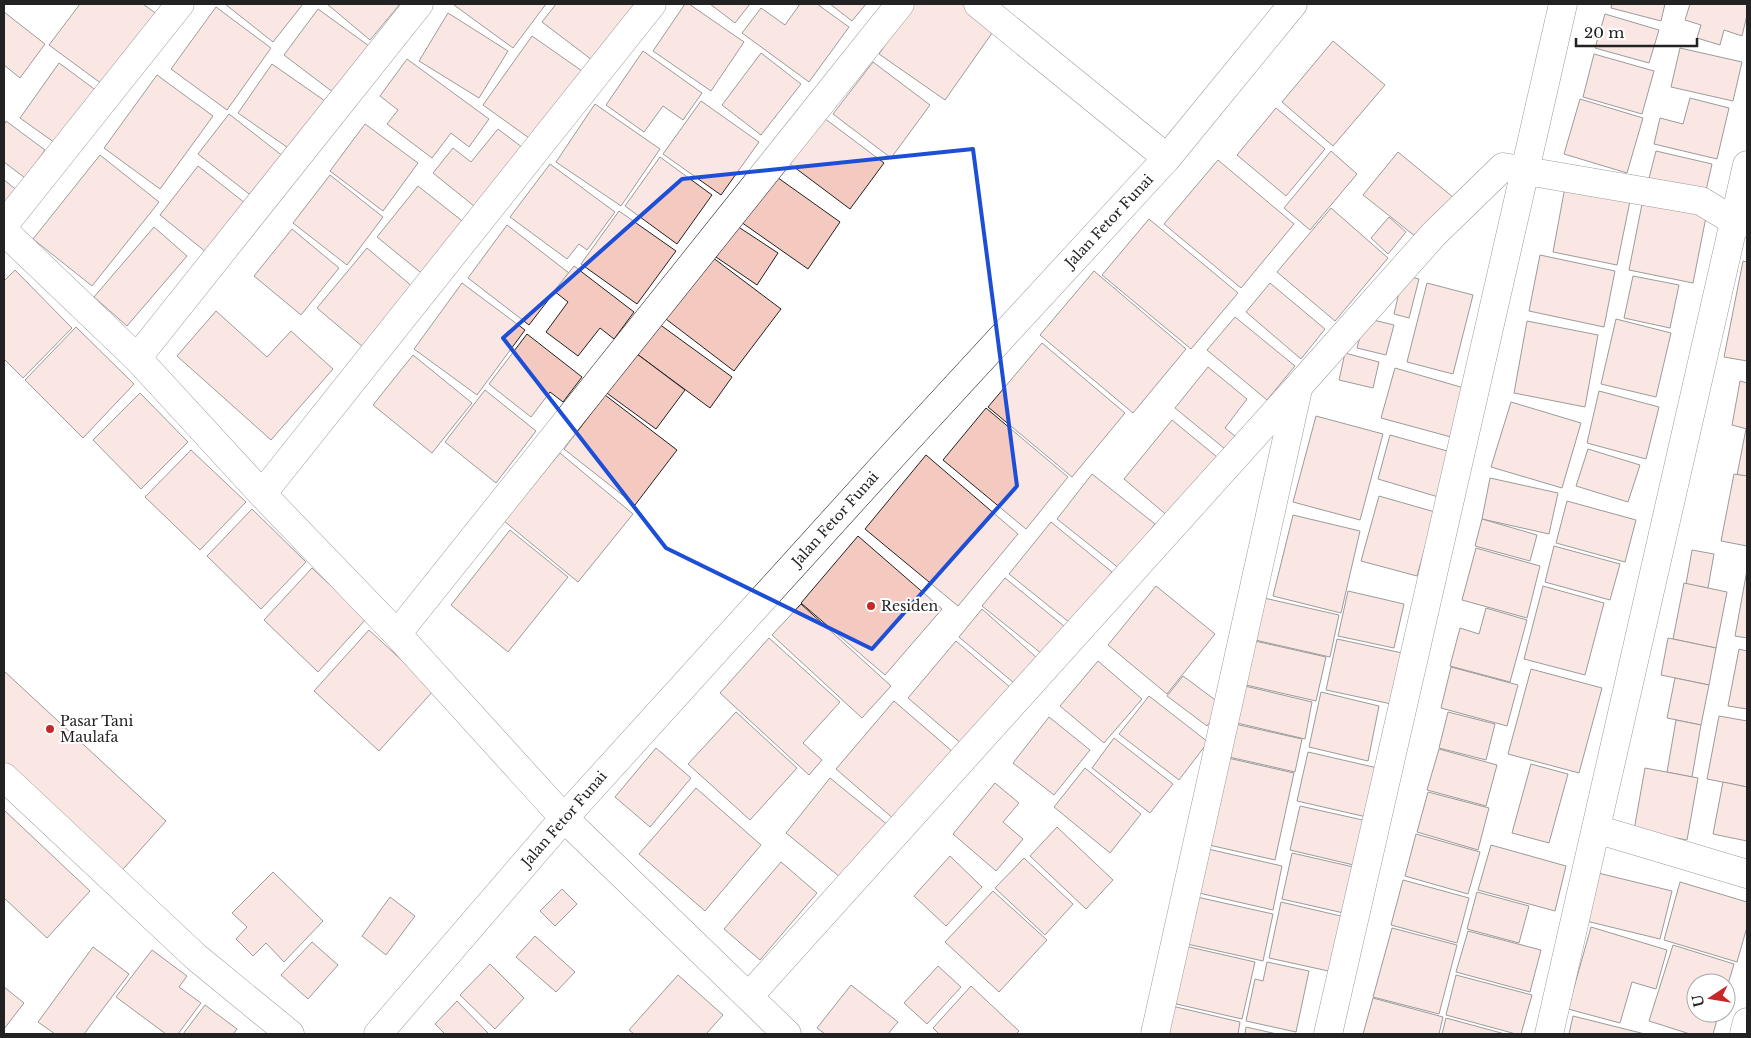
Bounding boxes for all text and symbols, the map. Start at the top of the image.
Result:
scale bar [1576,15,1697,47]
text: 20 m [1584,23,1624,42]
street label: Jalan Fetor Funai [1060,170,1157,273]
street label: Jalan Fetor Funai [786,468,882,572]
place label: Residen [881,597,939,615]
marker: Residen [865,600,877,612]
place label: Pasar Tani Maulafa [60,712,133,746]
marker: Pasar Tani Maulafa [44,723,56,735]
street label: Jalan Fetor Funai [516,767,611,872]
north arrow [1686,973,1736,1023]
text: U [1688,992,1708,1009]

